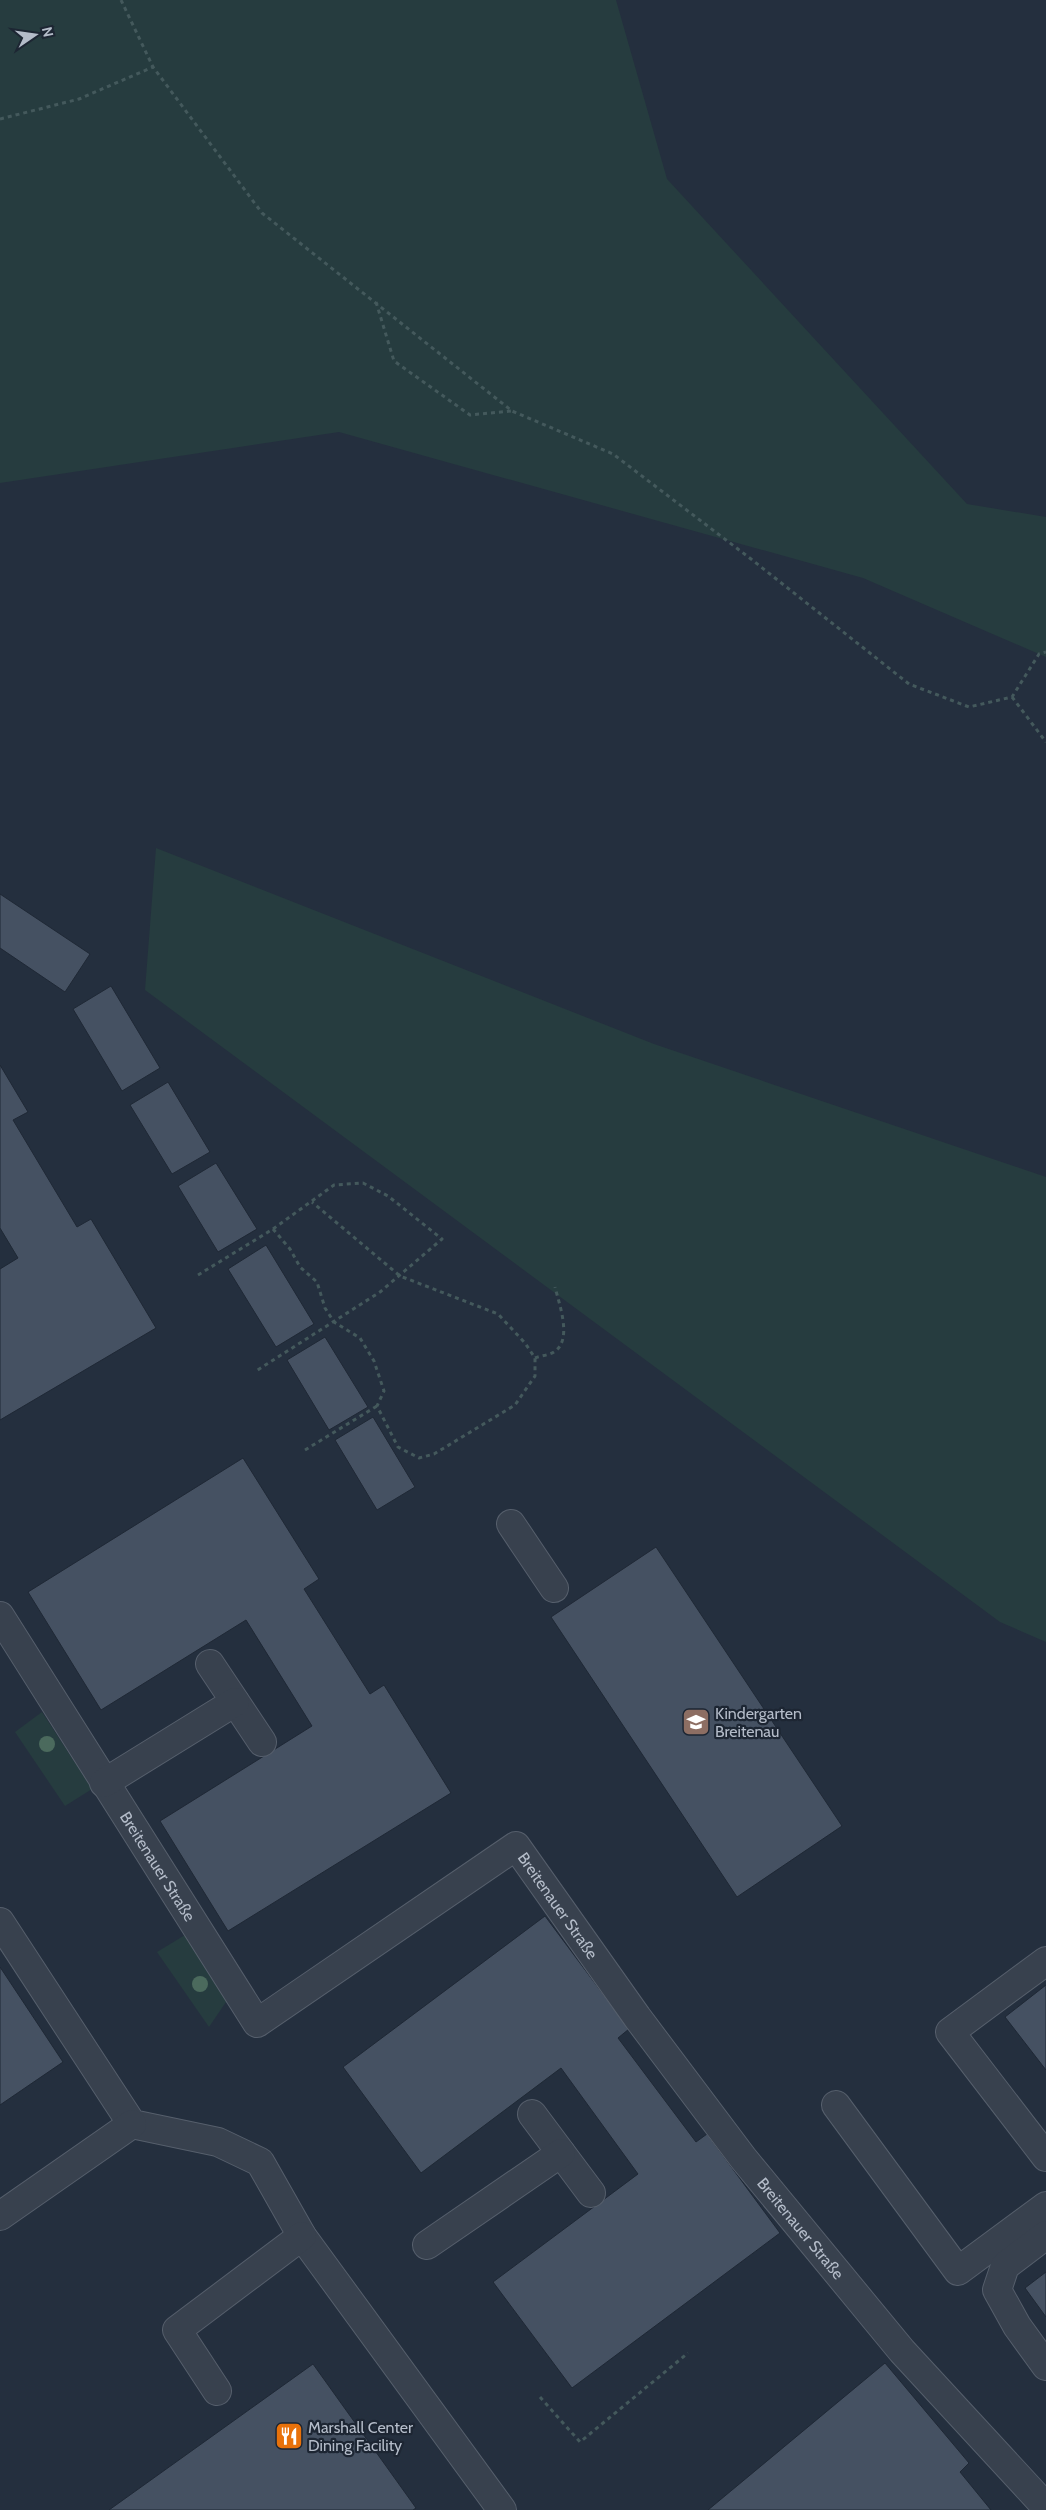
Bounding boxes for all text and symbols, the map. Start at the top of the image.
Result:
north arrow [10,10,60,60]
text: N [38,25,58,39]
place label: Kindergarten Breitenau [715,1704,802,1741]
school or university icon: Kindergarten Breitenau [681,1707,711,1737]
street label: Breitenauer Straße [116,1808,199,1925]
street label: Breitenauer Straße [514,1849,602,1963]
street label: Breitenauer Straße [753,2174,848,2283]
place label: Marshall Center Dining Facility [308,2418,414,2455]
restaurant icon: Marshall Center Dining Facility [274,2421,304,2451]

